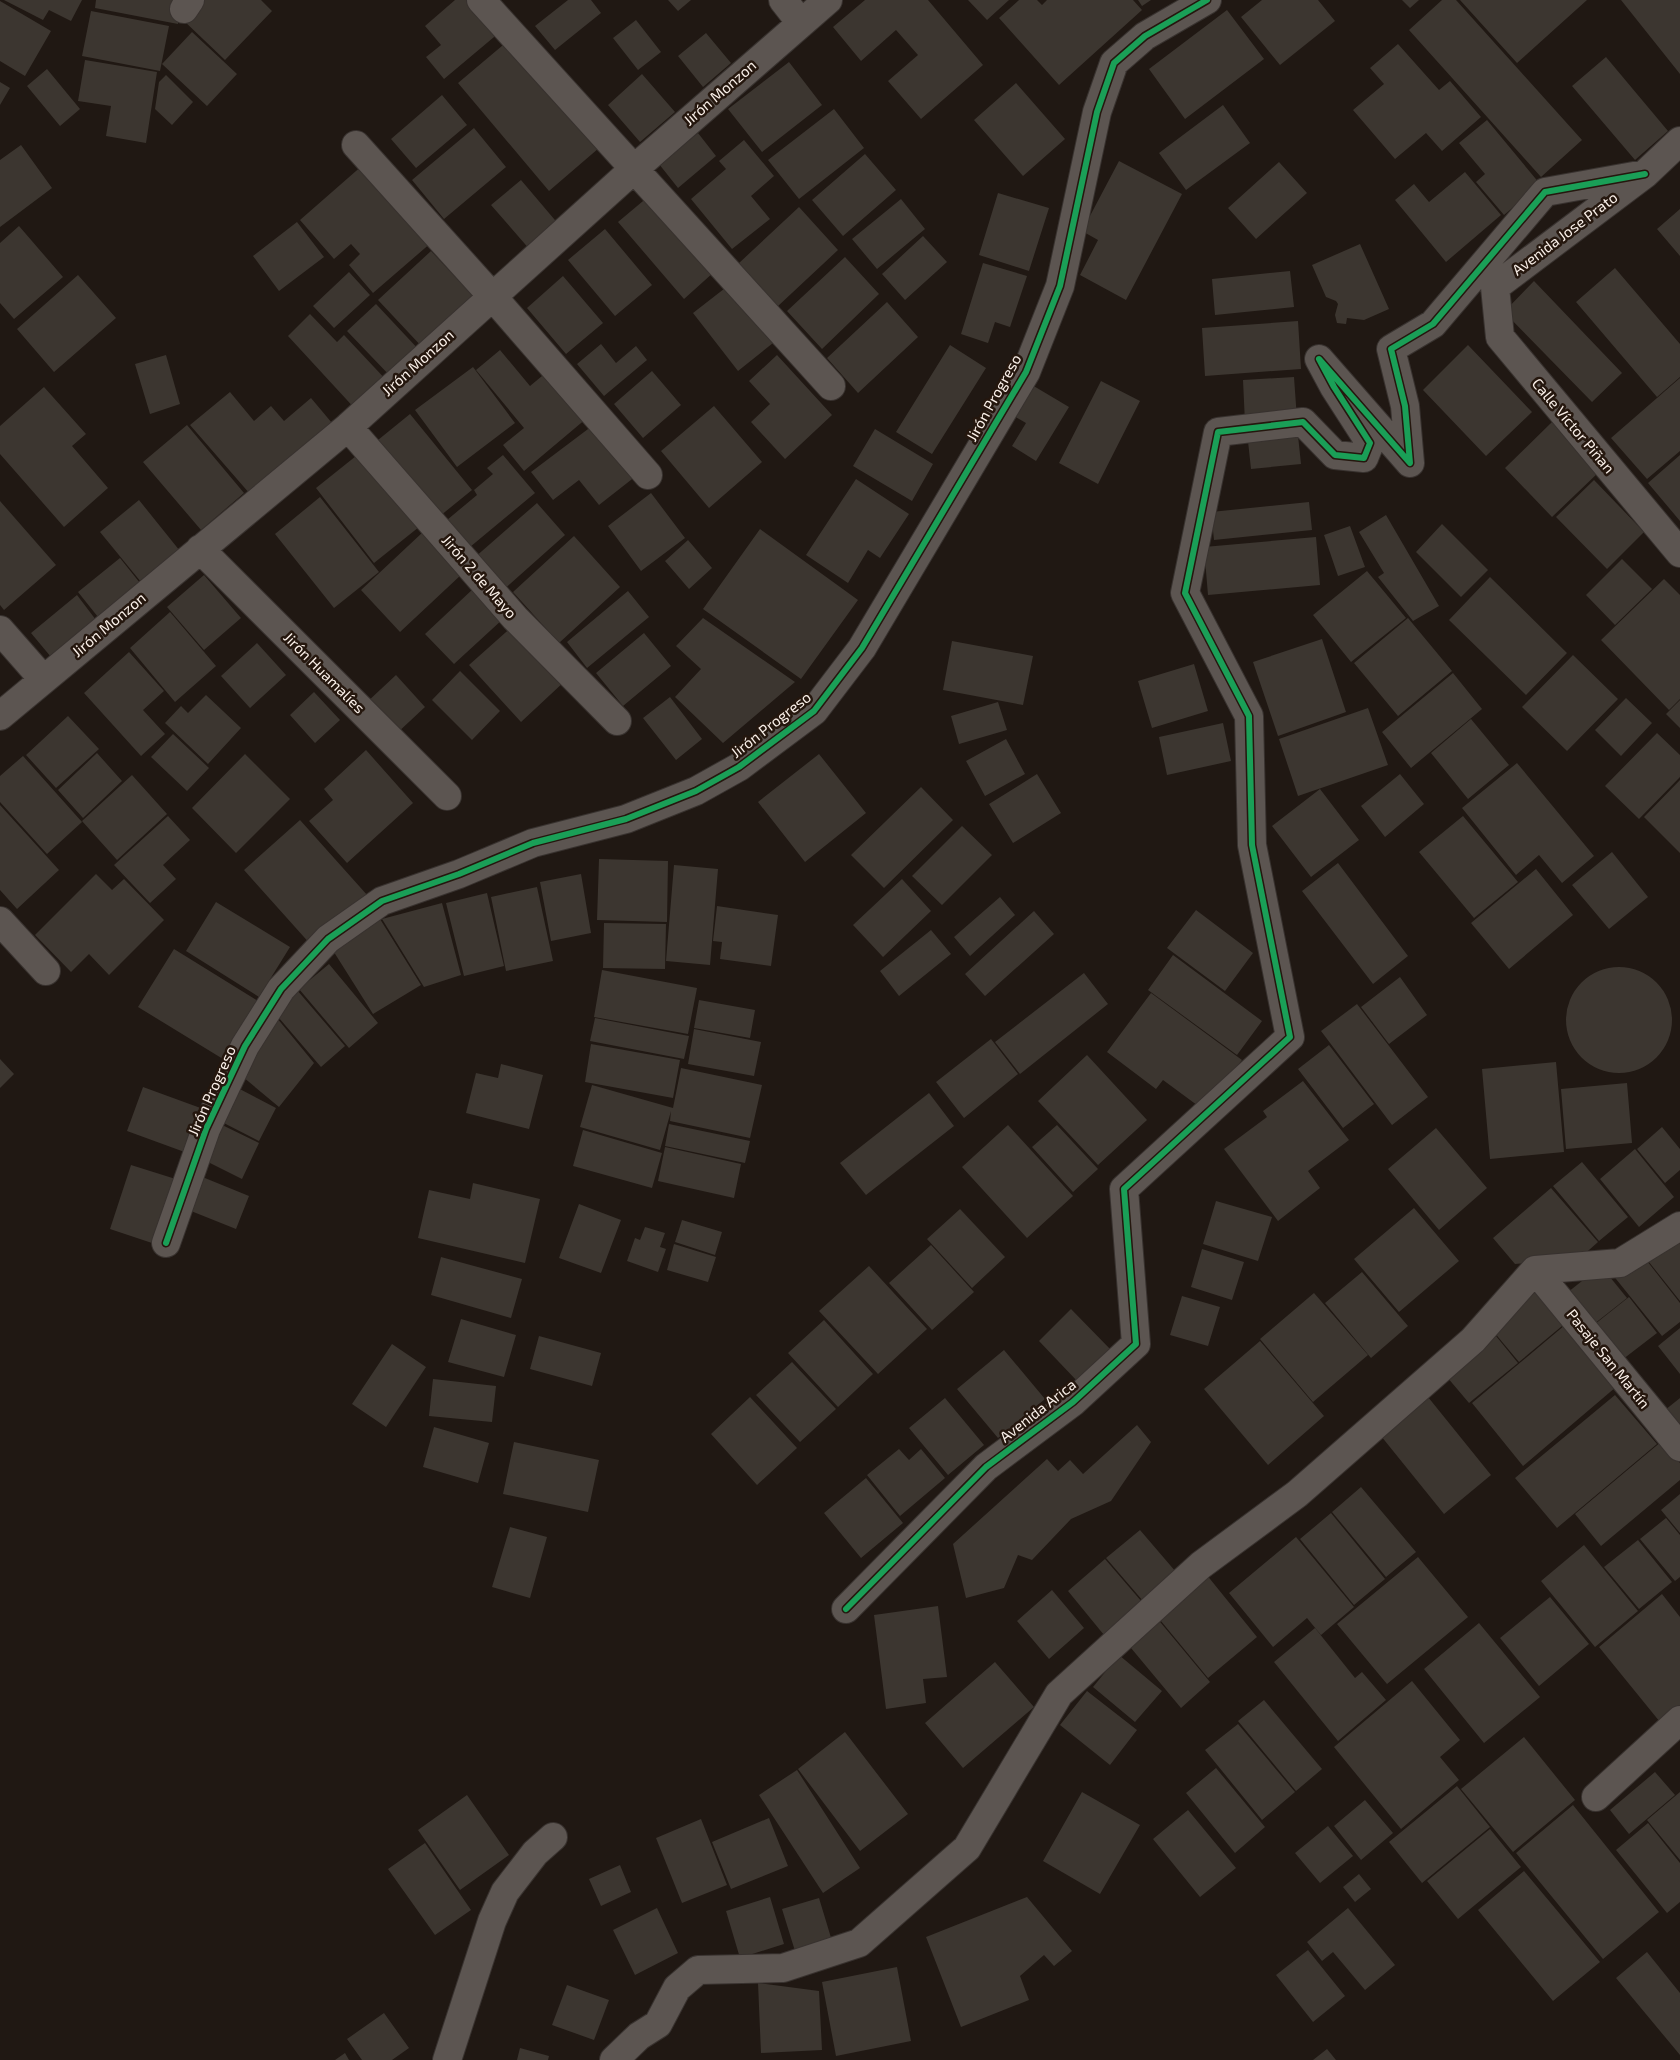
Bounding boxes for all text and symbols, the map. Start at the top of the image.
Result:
street label: Jirón Monzon [679,56,759,129]
street label: Avenida Jose Prato [1508,188,1621,279]
street label: Jirón Monzon [378,325,457,399]
street label: Jirón Progreso [962,351,1024,444]
street label: Calle Víctor Piñan [1529,374,1619,477]
street label: Jirón 2 de Mayo [439,531,521,622]
street label: Jirón Monzon [68,588,149,660]
street label: Jirón Huamalíes [280,628,369,717]
street label: Jirón Progreso [727,687,814,761]
street label: Jirón Progreso [183,1043,239,1138]
street label: Pasaje San Martín [1563,1305,1654,1412]
street label: Avenida Arica [996,1375,1079,1446]

